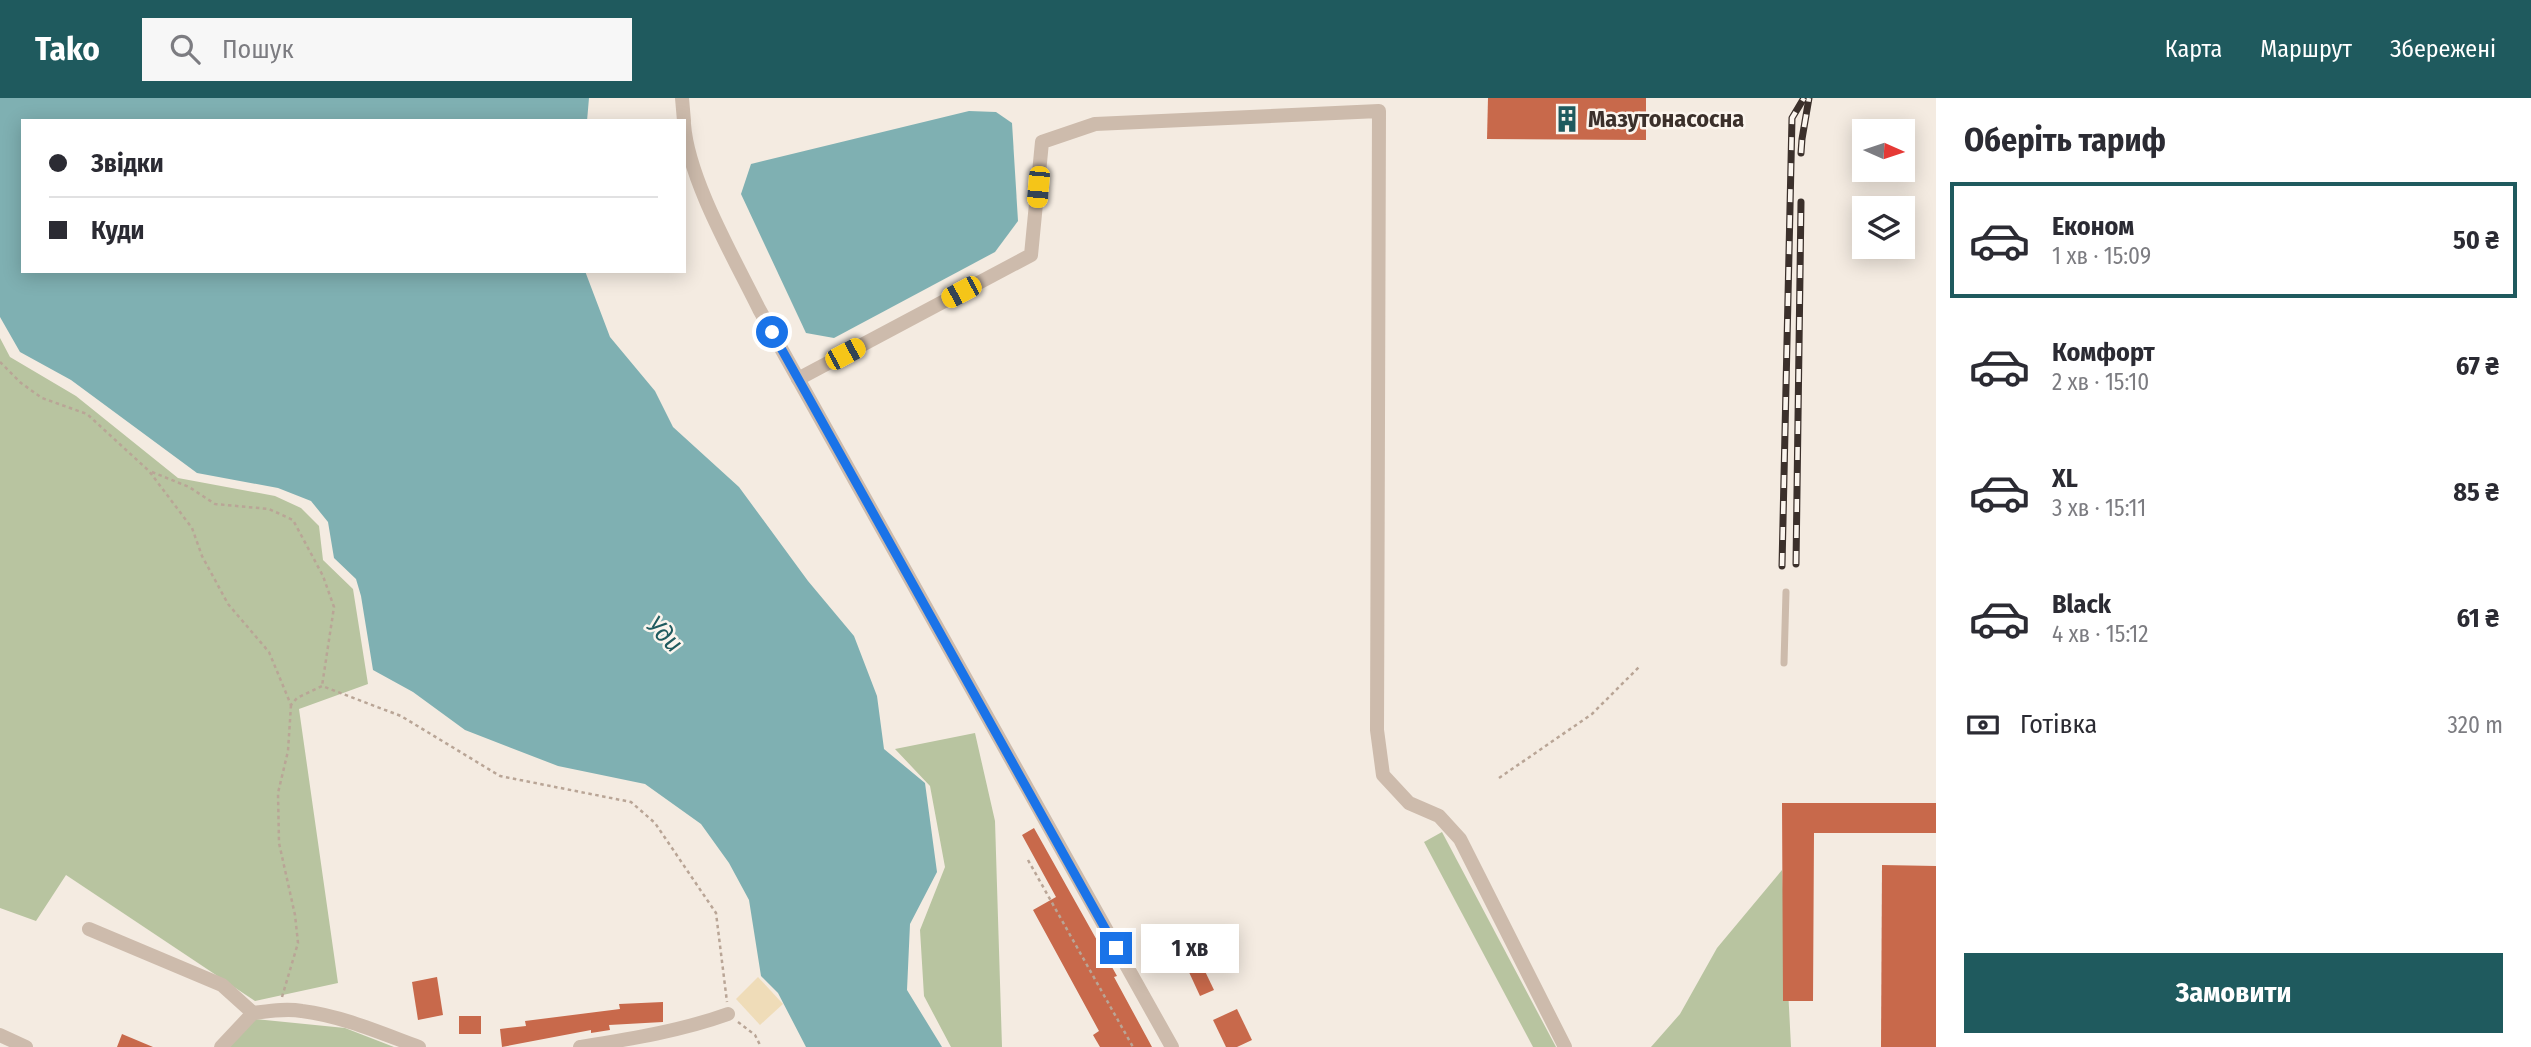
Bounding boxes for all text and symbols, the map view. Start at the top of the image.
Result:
search box [142,18,632,81]
text: Tako [35,29,100,69]
icon: search [166,30,204,68]
text: Пошук [222,34,294,65]
text: Карта [2165,35,2222,63]
text: Маршрут [2260,35,2352,63]
text: Збережені [2390,35,2496,63]
building icon: Мазутонасосна [1552,104,1582,134]
place label: Мазутонасосна [1588,105,1744,133]
north arrow [1852,119,1914,182]
map controls [1852,119,1915,259]
text: Оберіть тариф [1964,121,2166,159]
text: Звідки [91,148,164,179]
car [1026,165,1051,209]
button: layers [1852,196,1915,259]
icon: car [1968,209,2031,272]
text: Економ [2052,211,2134,242]
text: Куди [91,215,144,246]
text: 50 ₴ [2453,225,2499,256]
text: 1 хв · 15:09 [2052,242,2151,270]
car [938,273,985,311]
route start [756,316,788,348]
car [822,335,869,373]
icon: car [1968,335,2031,398]
text: Комфорт [2052,337,2155,368]
text: 67 ₴ [2456,351,2499,382]
text: 2 хв · 15:10 [2052,368,2149,396]
icon: car [1968,461,2031,524]
text: XL [2052,463,2078,494]
text: 85 ₴ [2453,477,2499,508]
text: 3 хв · 15:11 [2052,494,2146,522]
icon: car [1968,587,2031,650]
text: Black [2052,589,2111,620]
text: 61 ₴ [2457,603,2499,634]
water label: Уди [640,610,689,659]
text: 4 хв · 15:12 [2052,620,2148,648]
icon: cash [1964,706,2002,744]
text: Готівка [2020,709,2097,740]
text: 320 m [2448,711,2503,739]
callout: 1 хв [1140,924,1238,972]
route end [1100,932,1132,964]
text: 1 хв [1172,934,1208,962]
button: Замовити [1964,953,2503,1033]

